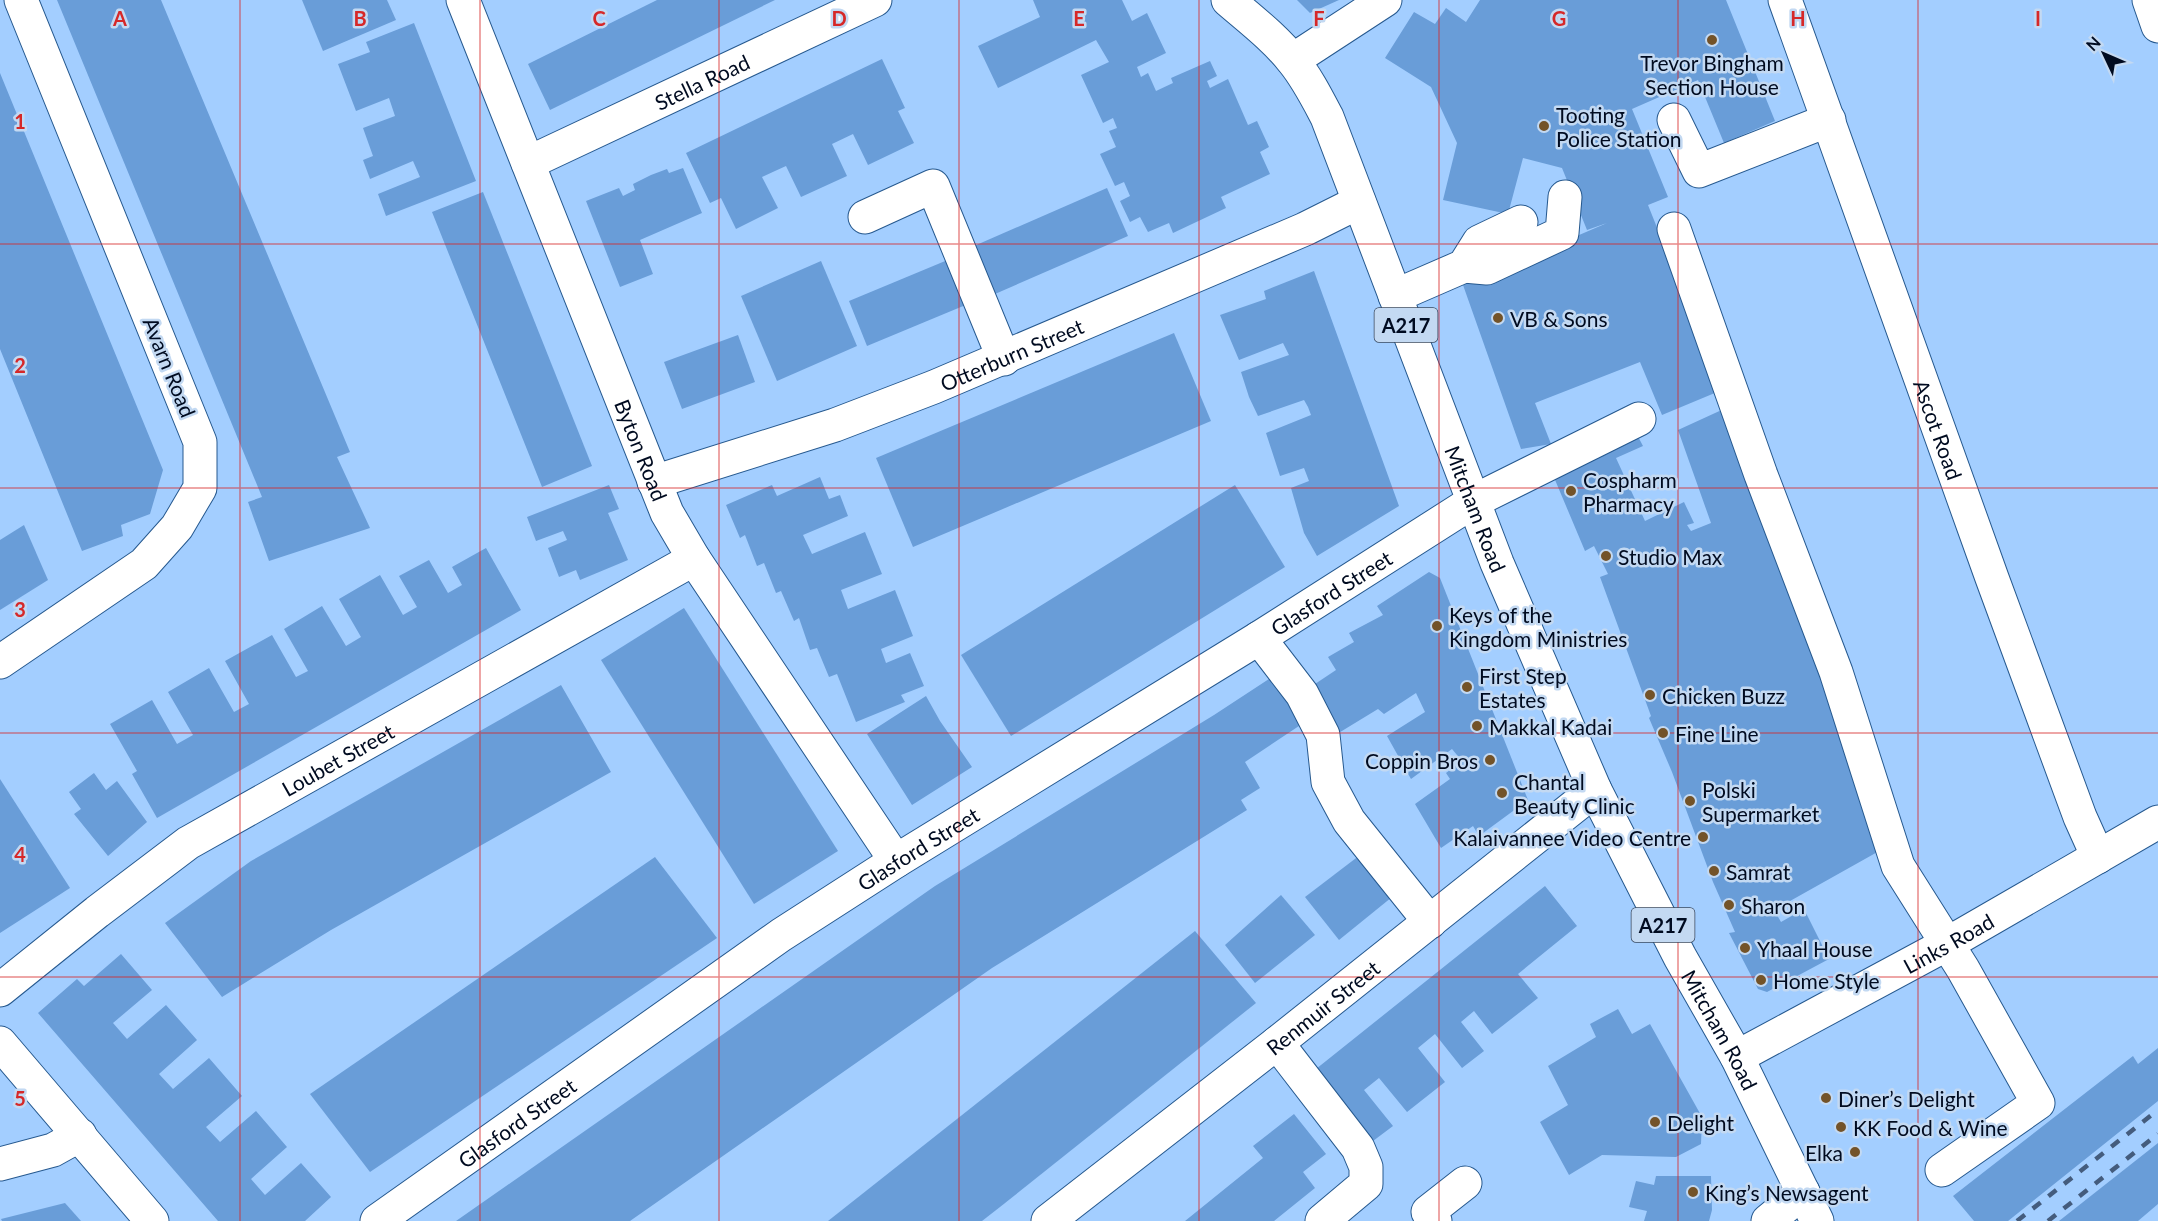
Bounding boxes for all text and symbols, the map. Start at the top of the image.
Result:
text: A [112,6,127,30]
text: B [353,6,367,30]
text: C [592,6,606,30]
text: D [831,6,847,30]
text: E [1073,6,1085,30]
text: F [1313,6,1325,30]
text: G [1552,6,1566,30]
text: H [1790,6,1806,30]
text: I [2035,6,2041,30]
north arrow [2074,24,2134,84]
text: N [2082,32,2104,54]
marker: Trevor Bingham Section House [1705,33,1719,47]
street label: Stella Road [650,48,753,114]
place label: Trevor Bingham Section House [1640,50,1784,99]
place label: Tooting Police Station [1556,102,1682,151]
text: 1 [14,109,26,133]
marker: Tooting Police Station [1537,119,1551,133]
place label: VB & Sons [1510,306,1608,331]
road number: A217 [1374,308,1438,342]
marker: VB & Sons [1491,311,1505,325]
street label: Otterburn Street [936,312,1087,396]
street label: Avarn Road [139,313,201,421]
text: 2 [14,353,26,377]
street label: Ascot Road [1909,376,1968,483]
street label: Byton Road [610,395,673,504]
street label: Mitcham Road [1441,442,1512,576]
place label: Cospharm Pharmacy [1583,467,1677,516]
marker: Cospharm Pharmacy [1564,484,1578,498]
street label: Glasford Street [1266,544,1396,640]
place label: Studio Max [1618,544,1723,569]
marker: Studio Max [1599,549,1613,563]
text: 3 [14,597,26,621]
place label: Keys of the Kingdom Ministries [1449,602,1627,651]
marker: Keys of the Kingdom Ministries [1430,619,1444,633]
place label: First Step Estates [1479,663,1567,712]
marker: First Step Estates [1460,680,1474,694]
place label: Chicken Buzz [1662,683,1785,708]
marker: Chicken Buzz [1643,688,1657,702]
place label: Makkal Kadai [1489,714,1612,739]
street label: Loubet Street [277,718,398,801]
marker: Makkal Kadai [1470,719,1484,733]
place label: Fine Line [1675,721,1759,746]
marker: Fine Line [1656,726,1670,740]
place label: Coppin Bros [1365,748,1478,773]
marker: Coppin Bros [1483,753,1497,767]
place label: Chantal Beauty Clinic [1514,769,1635,818]
place label: Polski Supermarket [1702,777,1820,826]
marker: Chantal Beauty Clinic [1495,786,1509,800]
marker: Polski Supermarket [1683,794,1697,808]
street label: Glasford Street [852,801,983,895]
place label: Kalaivannee Video Centre [1453,825,1691,850]
marker: Kalaivannee Video Centre [1696,830,1710,844]
text: 4 [14,842,26,866]
place label: Samrat [1726,859,1791,884]
marker: Samrat [1707,864,1721,878]
place label: Sharon [1741,893,1805,918]
marker: Sharon [1722,898,1736,912]
road number: A217 [1632,908,1694,942]
street label: Links Road [1899,908,1998,978]
place label: Yhaal House [1757,936,1872,961]
marker: Yhaal House [1738,941,1752,955]
street label: Renmuir Street [1261,954,1384,1059]
street label: Mitcham Road [1677,965,1763,1094]
place label: Home Style [1773,968,1880,993]
marker: Home Style [1754,973,1768,987]
street label: Glasford Street [453,1072,581,1172]
text: 5 [14,1086,26,1110]
place label: Diner’s Delight [1838,1086,1975,1111]
marker: Diner’s Delight [1819,1091,1833,1105]
place label: Delight [1667,1110,1734,1135]
marker: Delight [1648,1115,1662,1129]
place label: KK Food & Wine [1853,1115,2008,1140]
marker: KK Food & Wine [1834,1120,1848,1134]
place label: Elka [1805,1140,1843,1165]
marker: Elka [1848,1145,1862,1159]
place label: King’s Newsagent [1705,1180,1869,1205]
marker: King’s Newsagent [1686,1185,1700,1199]

